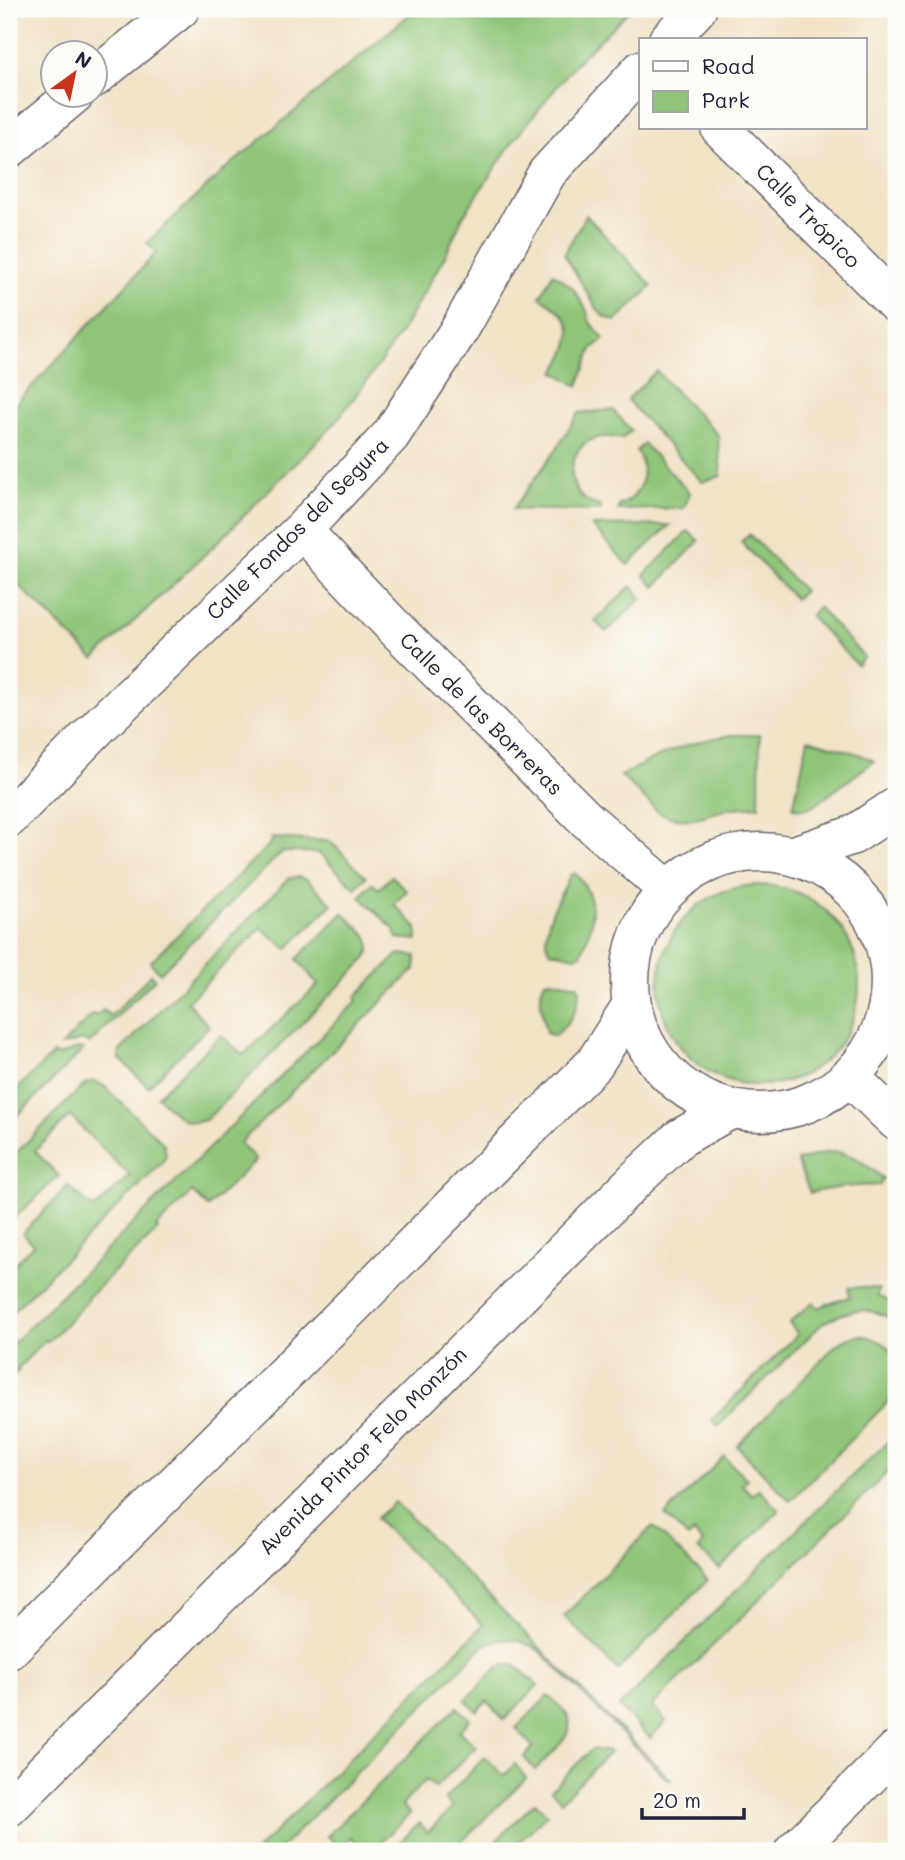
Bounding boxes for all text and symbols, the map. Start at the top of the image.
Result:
north arrow [38,38,108,108]
legend [639,38,866,130]
text: N [71,45,96,74]
text: Road [702,52,754,79]
text: Park [702,86,750,113]
street label: Calle Trópico [751,157,867,273]
street label: Calle Fondos del Segura [200,431,394,625]
street label: Calle de las Borreras [395,626,569,800]
street label: Avenida Pintor Felo Monzón [252,1340,472,1560]
scale bar [642,1776,744,1820]
text: 20 m [653,1786,701,1813]

